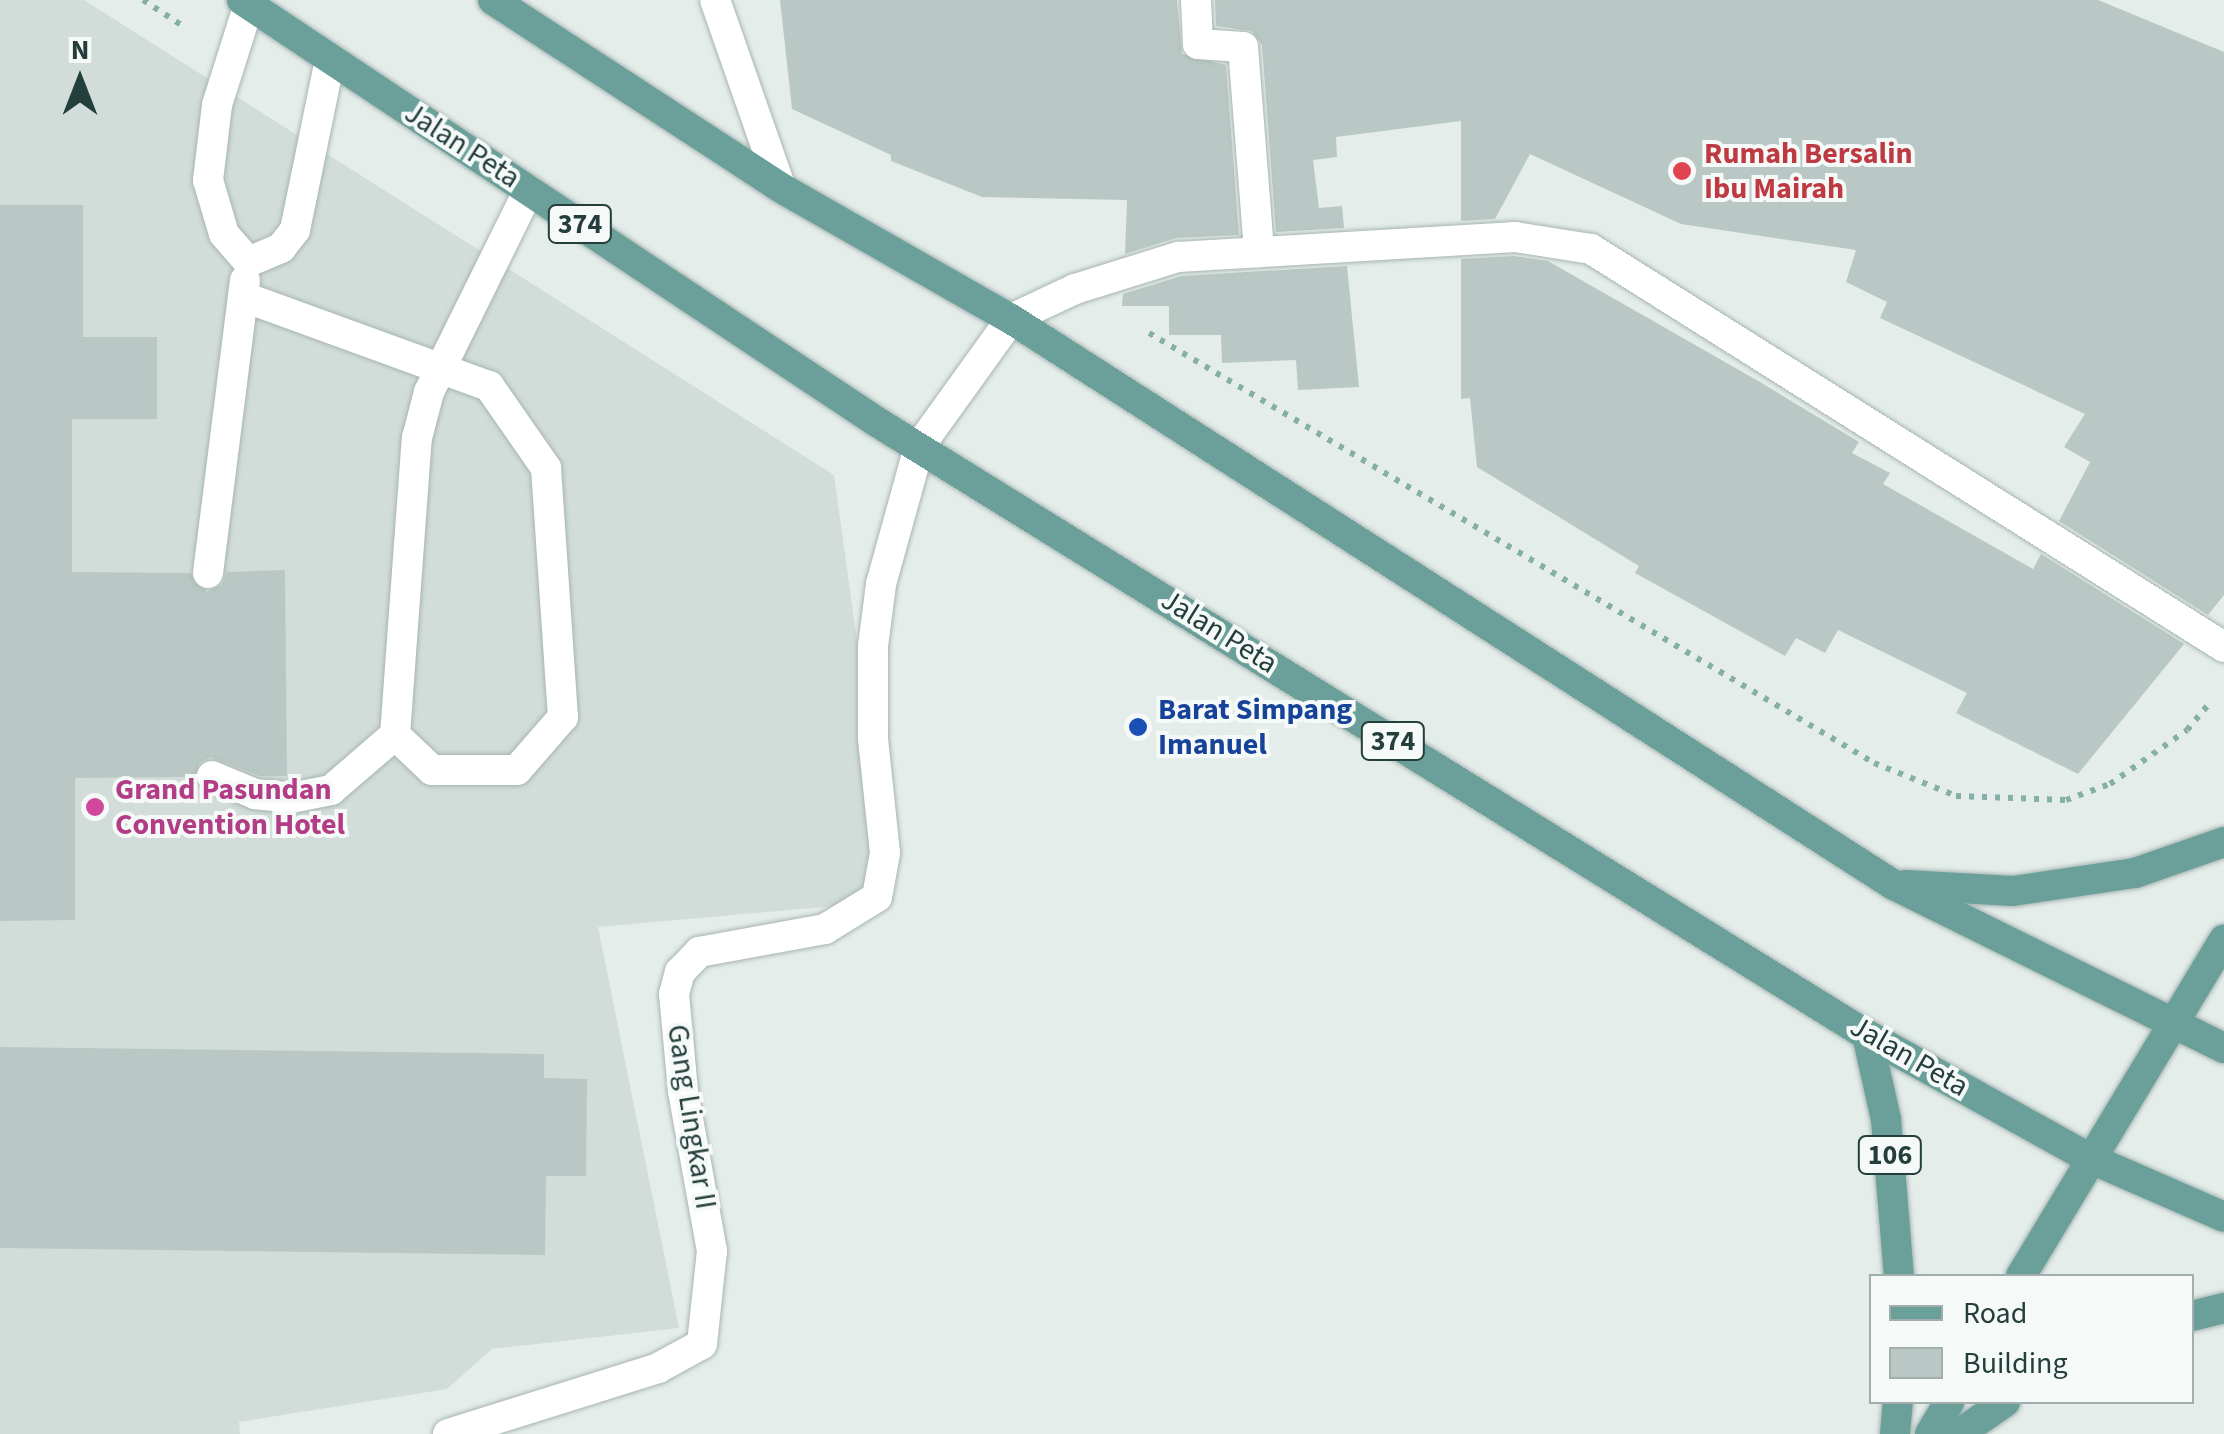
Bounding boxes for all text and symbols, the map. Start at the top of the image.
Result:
north arrow [30,30,130,130]
text: N [71,30,89,70]
street label: Jalan Peta [398,95,526,197]
place label: Rumah Bersalin Ibu Mairah [1704,136,1913,206]
marker: Rumah Bersalin Ibu Mairah [1669,158,1695,184]
road number: 374 [548,201,612,247]
street label: Jalan Peta [1154,582,1284,682]
place label: Barat Simpang Imanuel [1158,692,1352,762]
marker: Barat Simpang Imanuel [1127,716,1149,738]
road number: 374 [1360,718,1426,764]
place label: Grand Pasundan Convention Hotel [115,772,345,842]
marker: Grand Pasundan Convention Hotel [84,796,106,818]
street label: Jalan Peta [1844,1009,1974,1105]
street label: Gang Lingkar II [659,1022,723,1212]
road number: 106 [1858,1132,1922,1178]
legend [1869,1274,2194,1404]
text: Road [1963,1292,2027,1335]
text: Building [1963,1342,2068,1385]

